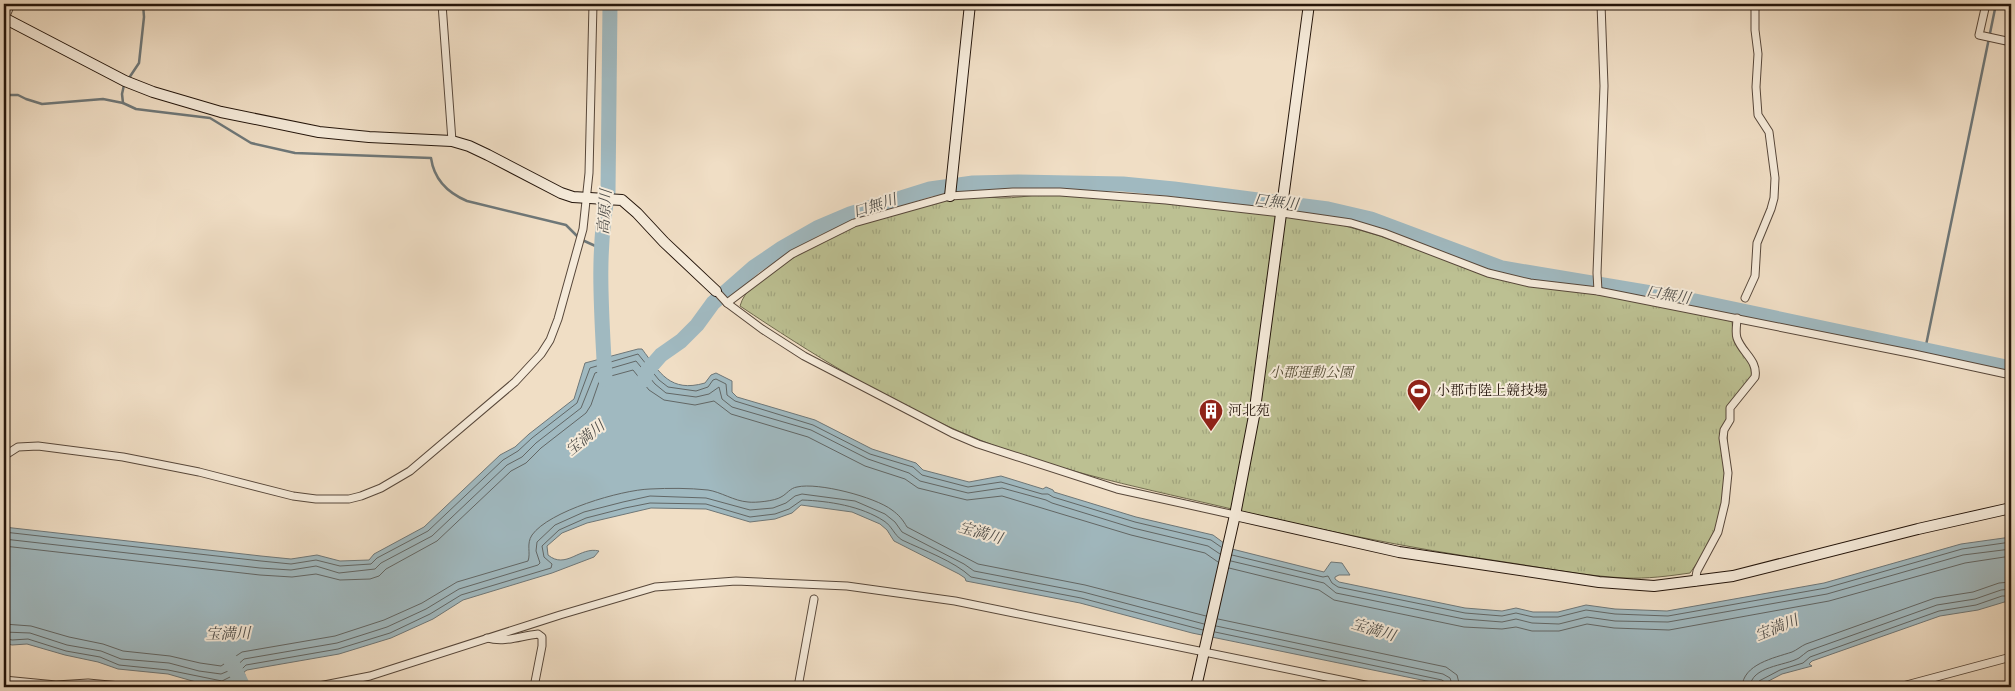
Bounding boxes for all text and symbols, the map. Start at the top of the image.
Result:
water label: 高原川 [594,187,618,235]
water label: 口無川 [850,189,902,224]
water label: 口無川 [1252,190,1302,216]
water label: 口無川 [1644,282,1694,311]
park label: 小郡運動公園 [1269,364,1355,383]
sports icon: 小郡市陸上競技場 [1406,378,1432,412]
place label: 小郡市陸上競技場 [1436,382,1548,401]
building icon: 河北苑 [1198,398,1224,432]
place label: 河北苑 [1228,402,1270,421]
water label: 宝満川 [562,415,612,461]
water label: 宝満川 [955,518,1006,551]
water label: 宝満川 [1752,610,1804,647]
water label: 宝満川 [1348,614,1399,648]
water label: 宝満川 [205,624,253,646]

